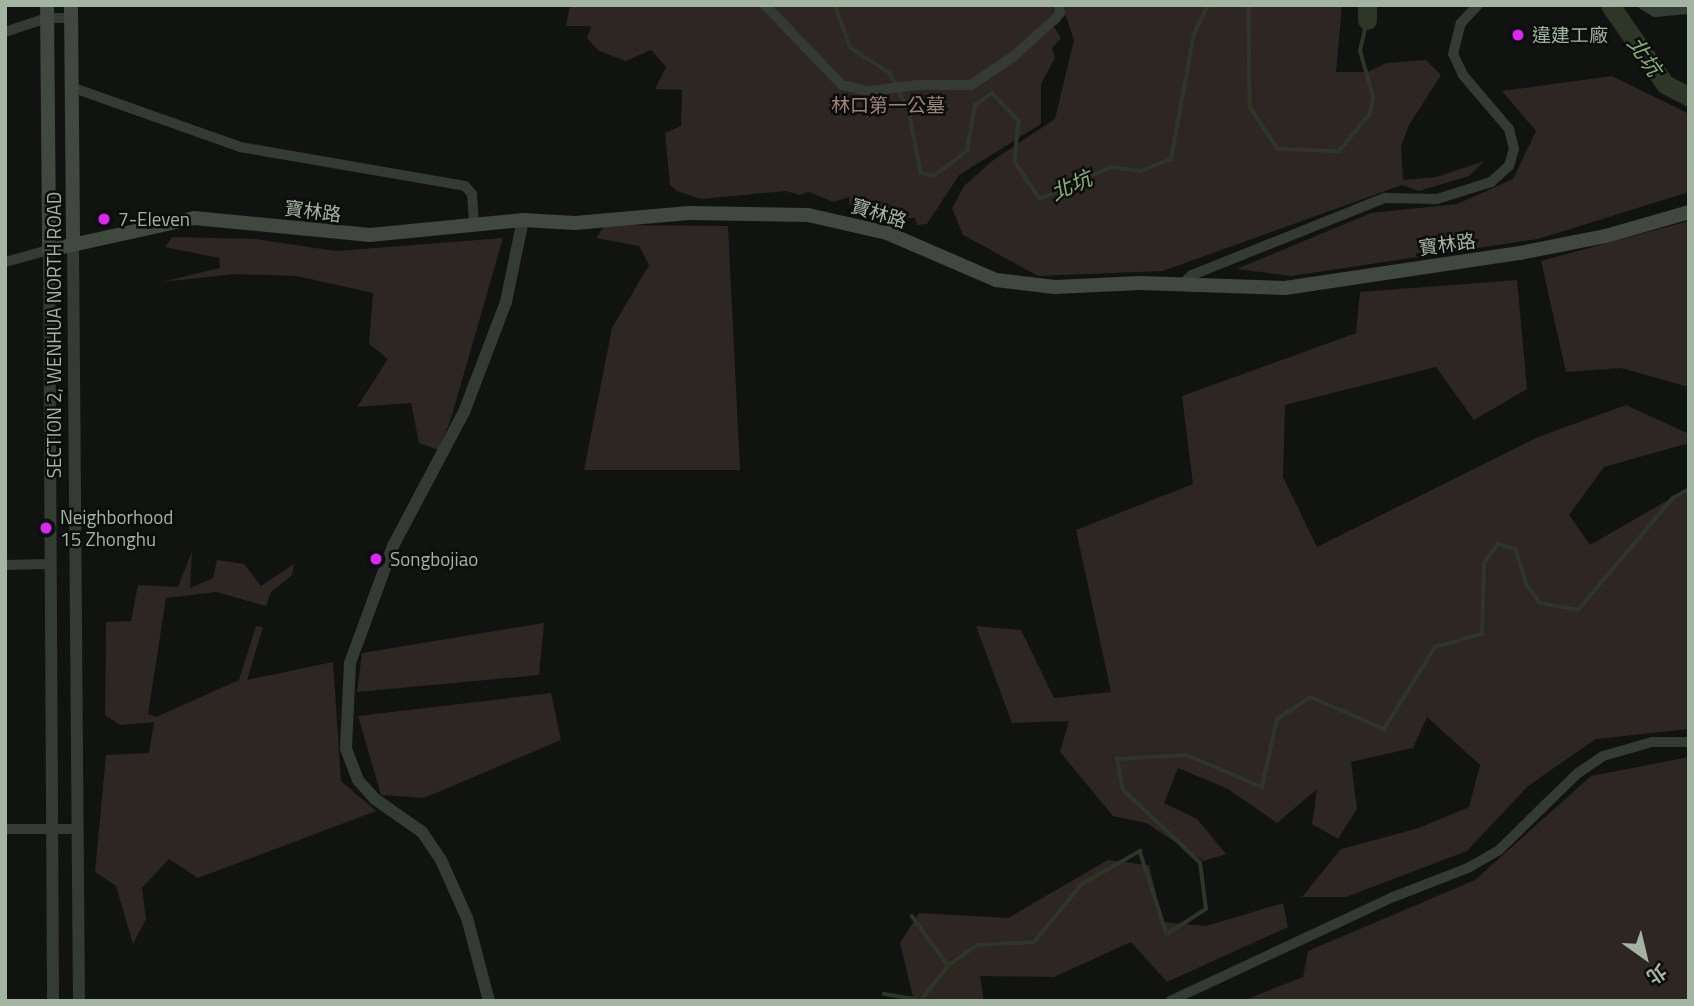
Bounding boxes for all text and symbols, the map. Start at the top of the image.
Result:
place label: 違建工廠 [1532,24,1608,46]
marker: 違建工廠 [1510,27,1526,43]
water label: 北坑 [1623,32,1667,80]
park label: 林口第一公墓 [831,94,945,116]
water label: 北坑 [1047,165,1095,205]
street label: SECTION 2, WENHUA NORTH ROAD [43,192,65,478]
street label: 寶林路 [848,194,910,232]
street label: 寶林路 [283,196,343,226]
place label: 7-Eleven [118,208,190,230]
marker: 7-Eleven [96,211,112,227]
street label: 寶林路 [1417,229,1477,259]
place label: Neighborhood 15 Zhonghu [60,506,173,550]
marker: Neighborhood 15 Zhonghu [38,520,54,536]
place label: Songbojiao [390,548,478,570]
marker: Songbojiao [368,551,384,567]
north arrow [1610,922,1680,992]
text: 北 [1641,957,1673,992]

